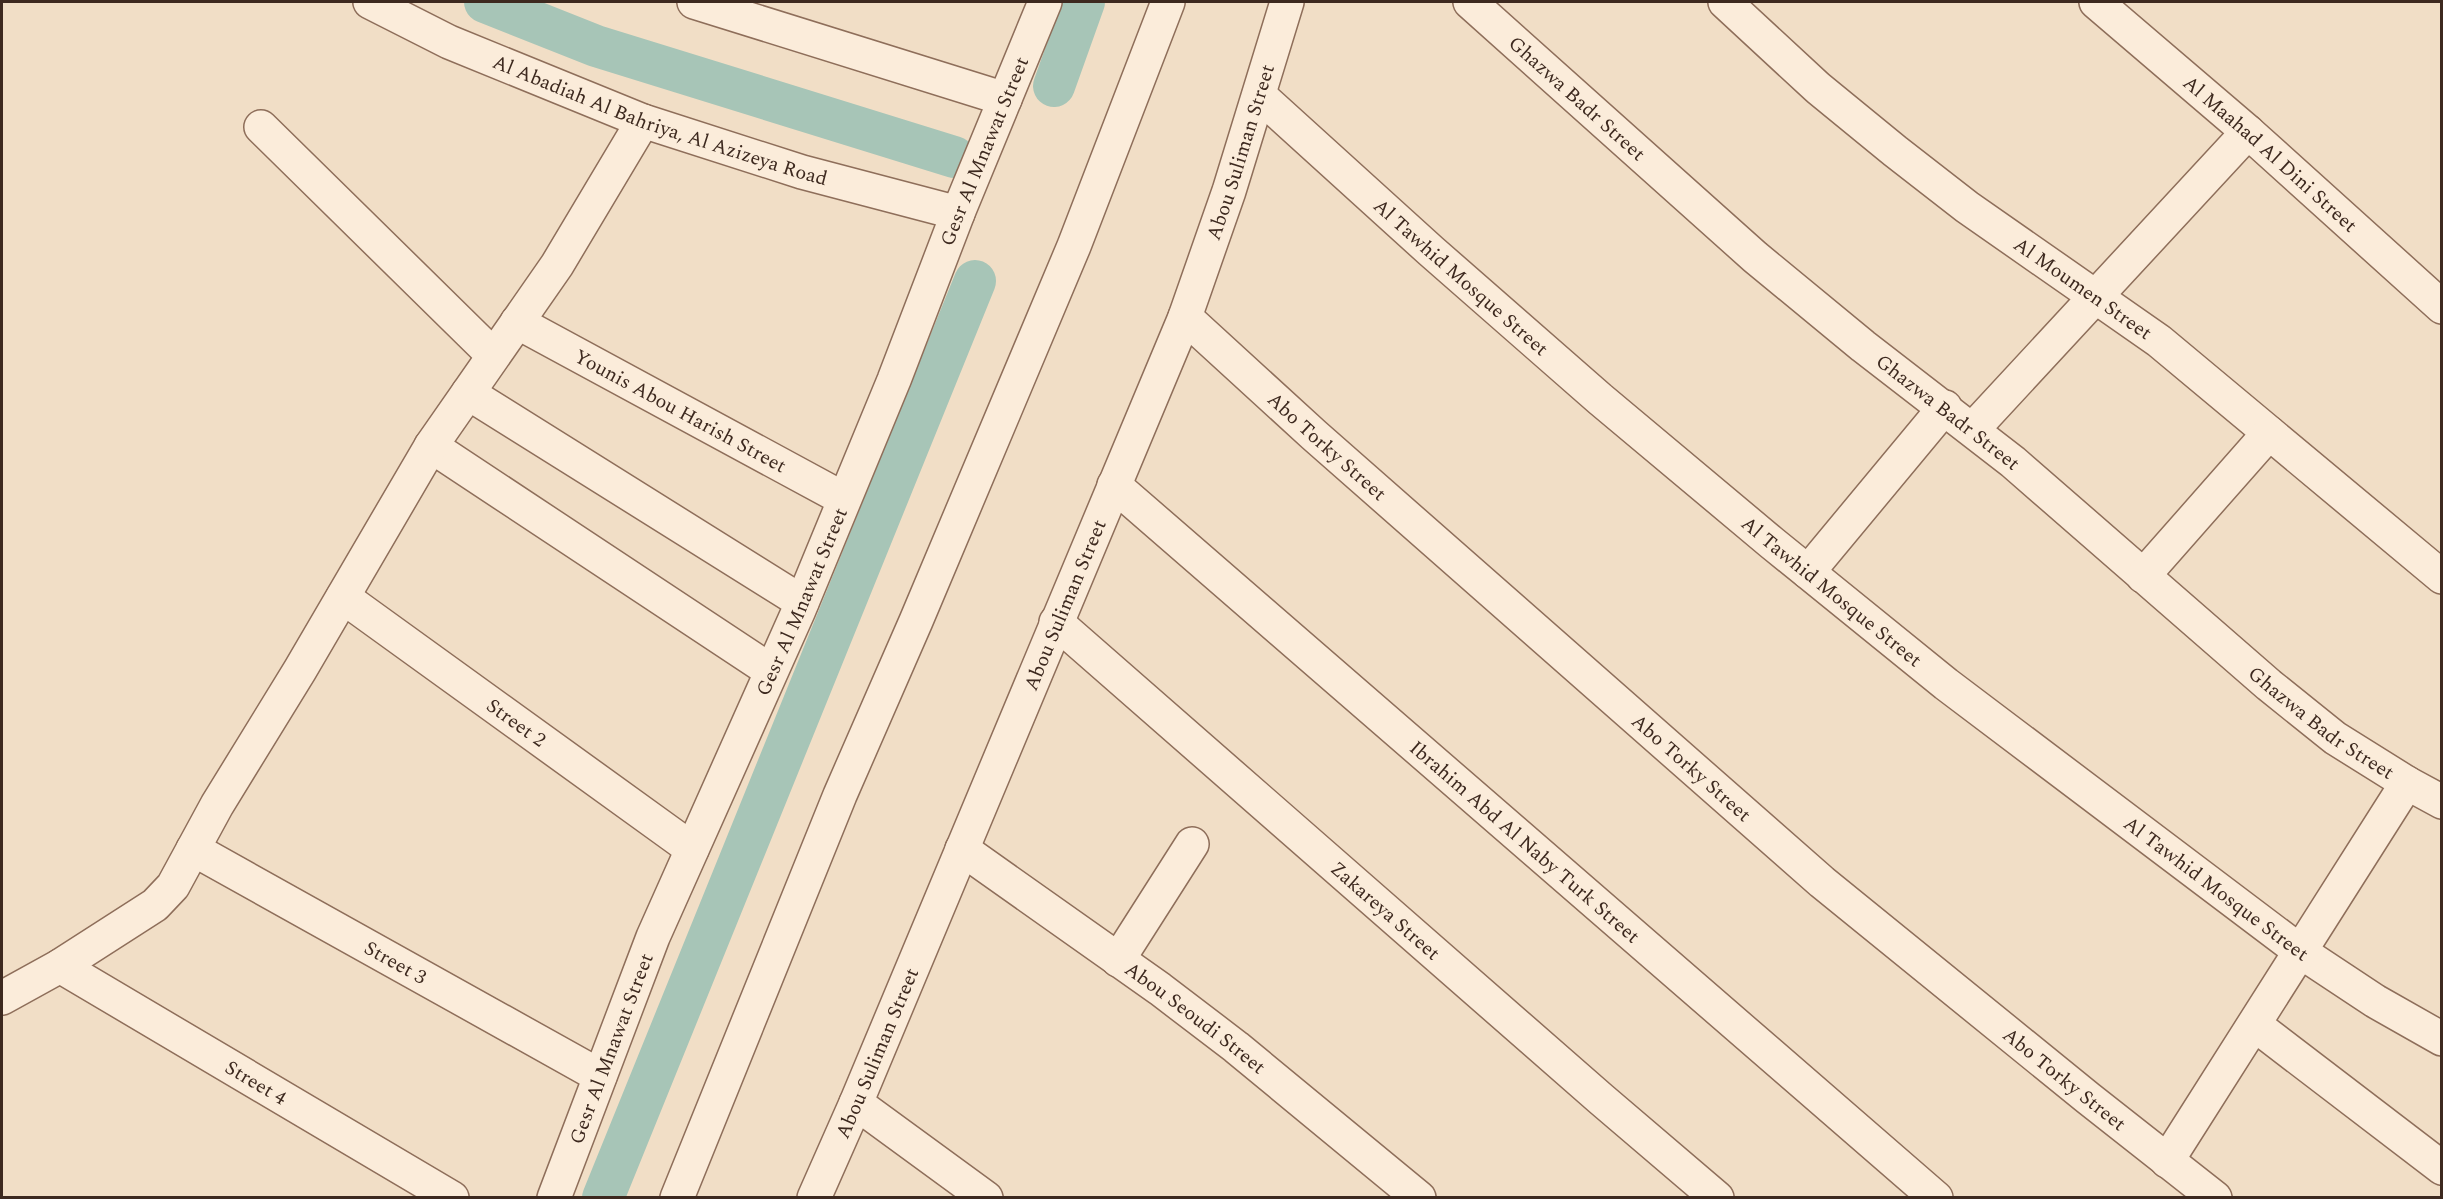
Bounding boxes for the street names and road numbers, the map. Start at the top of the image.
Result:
street label: Ghazwa Badr Street [1501,29,1652,168]
street label: Al Abadiah Al Bahriya, Al Azizeya Road [488,47,831,194]
street label: Gesr Al Mnawat Street [933,52,1037,251]
street label: Abou Suliman Street [1199,61,1283,244]
street label: Al Maahad Al Dini Street [2176,68,2364,240]
street label: Al Tawhid Mosque Street [1366,192,1555,364]
street label: Al Moumen Street [2007,230,2158,348]
street label: Younis Abou Harish Street [569,342,792,481]
street label: Ghazwa Badr Street [1869,347,2027,478]
street label: Abo Torky Street [1260,385,1393,508]
street label: Gesr Al Mnawat Street [749,503,856,701]
street label: Al Tawhid Mosque Street [1734,509,1928,675]
street label: Abou Suliman Street [1016,515,1115,695]
street label: Ghazwa Badr Street [2241,659,2400,787]
street label: Street 2 [480,691,552,755]
street label: Abo Torky Street [1624,707,1758,829]
street label: Ibrahim Abd Al Naby Turk Street [1402,734,1646,951]
street label: Al Tawhid Mosque Street [2117,809,2314,969]
street label: Zakareya Street [1323,855,1447,968]
street label: Street 3 [358,933,432,992]
street label: Gesr Al Mnawat Street [562,949,662,1149]
street label: Abou Seoudi Street [1118,955,1272,1082]
street label: Abou Suliman Street [828,963,927,1144]
street label: Abo Torky Street [1996,1020,2132,1139]
street label: Street 4 [219,1053,292,1113]

